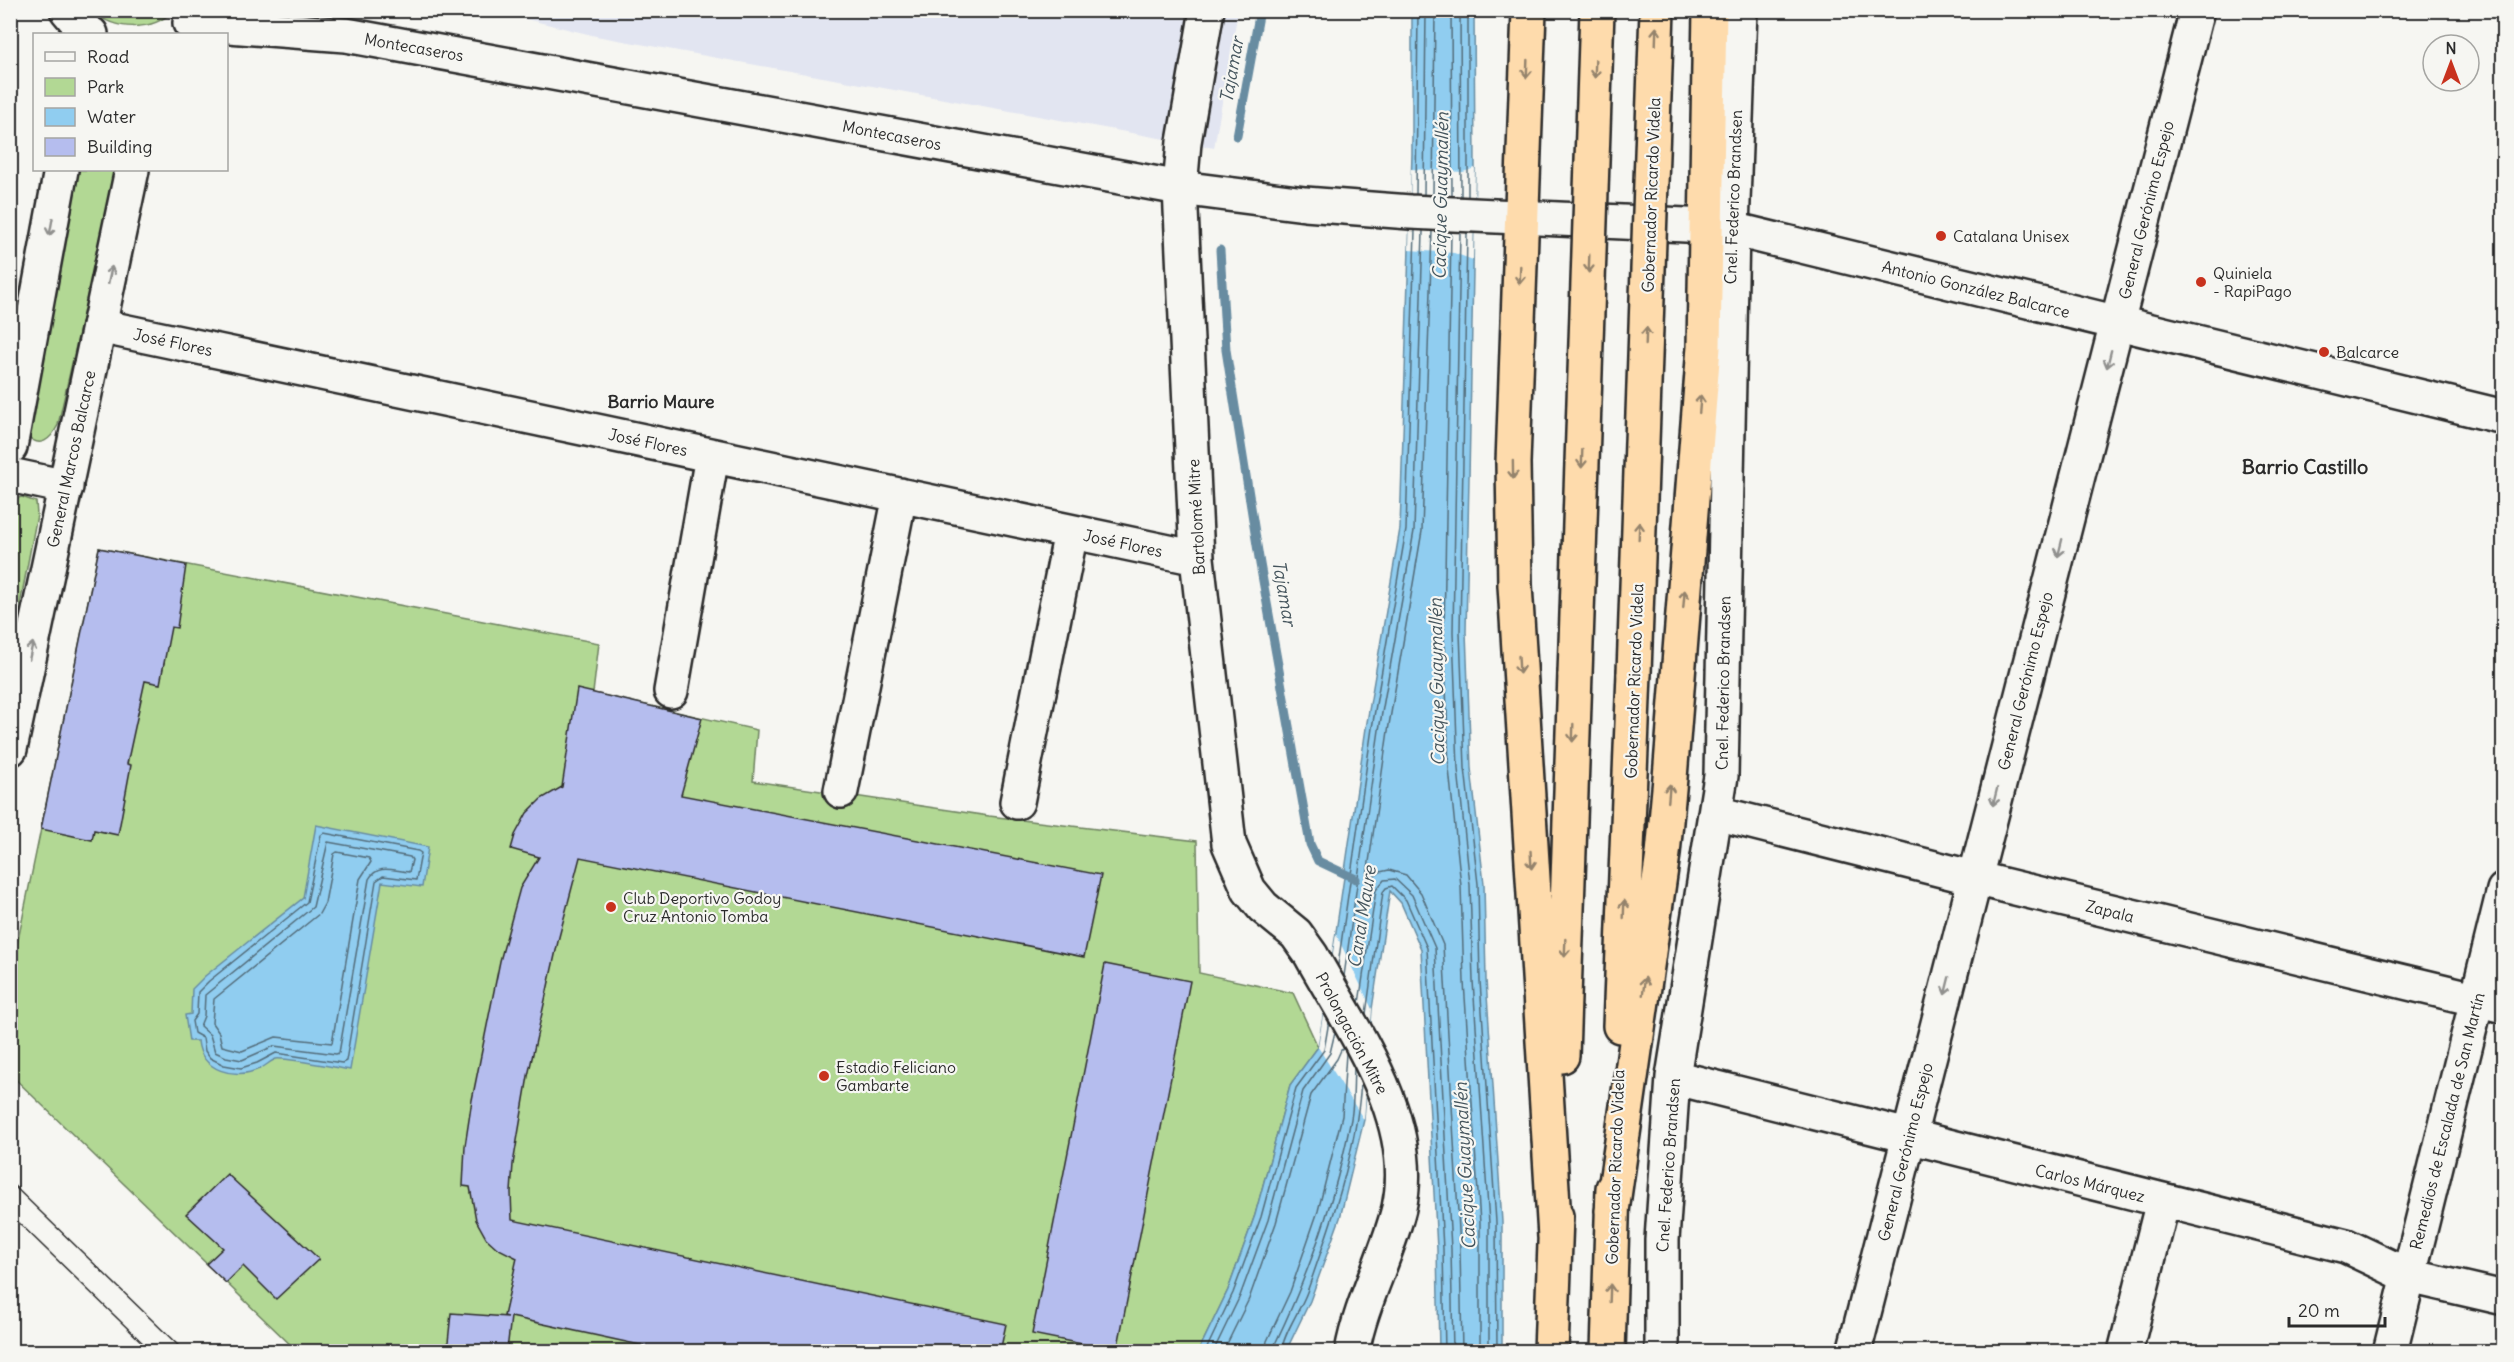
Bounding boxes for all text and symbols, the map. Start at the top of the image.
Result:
one-way arrow [1650,26,1662,46]
street label: Montecaseros [363,28,465,66]
legend [33,33,228,171]
water label: Tajamar [1214,33,1249,105]
north arrow [2421,33,2481,93]
text: N [2445,38,2457,58]
text: Road [87,45,130,68]
one-way arrow [1522,58,1533,78]
one-way arrow [1589,58,1600,78]
text: Park [87,75,124,98]
street label: Gobernador Ricardo Videla [1638,97,1664,293]
text: Water [87,105,137,128]
street label: Cnel. Federico Brandsen [1720,109,1746,285]
water label: Cacique Guaymallén [1428,111,1453,280]
street label: Montecaseros [841,116,943,154]
street label: General Gerónimo Espejo [2114,119,2178,301]
text: Building [87,135,152,158]
one-way arrow [45,217,56,236]
place label: Catalana Unisex [1953,226,2070,246]
marker: Catalana Unisex [1934,229,1948,243]
one-way arrow [1583,253,1594,273]
street label: Antonio González Balcarce [1880,256,2072,322]
place label: Quiniela - RapiPago [2213,263,2292,301]
one-way arrow [1514,265,1526,285]
one-way arrow [105,266,116,285]
marker: Quiniela - RapiPago [2194,275,2208,289]
street label: José Flores [132,324,214,360]
one-way arrow [1640,326,1651,346]
place label: Balcarce [2336,342,2399,362]
marker: Balcarce [2317,345,2331,359]
one-way arrow [2102,349,2114,368]
street label: General Marcos Balcarce [42,369,100,549]
district label: Barrio Maure [608,390,715,413]
one-way arrow [1695,395,1706,415]
street label: José Flores [607,424,689,460]
one-way arrow [1577,448,1588,468]
district label: Barrio Castillo [2242,454,2368,479]
street label: Bartolomé Mitre [1183,458,1209,576]
one-way arrow [1507,460,1519,480]
one-way arrow [1634,521,1645,541]
street label: José Flores [1082,525,1164,561]
one-way arrow [2053,538,2065,557]
water label: Tajamar [1267,558,1302,630]
street label: Gobernador Ricardo Videla [1621,583,1647,779]
one-way arrow [1679,589,1690,609]
street label: General Gerónimo Espejo [1993,590,2057,772]
street label: Cnel. Federico Brandsen [1711,596,1735,770]
water label: Cacique Guaymallén [1424,597,1449,766]
one-way arrow [26,641,37,661]
one-way arrow [1514,655,1525,675]
one-way arrow [1568,722,1579,742]
one-way arrow [1664,783,1675,803]
one-way arrow [1989,788,2001,807]
one-way arrow [1525,849,1536,869]
water label: Canal Maure [1342,863,1381,969]
place label: Club Deportivo Godoy Cruz Antonio Tomba [623,888,781,926]
street label: Zapala [2084,895,2136,927]
marker: Club Deportivo Godoy Cruz Antonio Tomba [604,900,618,914]
one-way arrow [1619,900,1630,920]
one-way arrow [1560,938,1571,958]
street label: Prolongación Mitre [1311,969,1393,1097]
one-way arrow [1940,976,1952,995]
one-way arrow [1639,977,1650,997]
street label: Remedios de Escalada de San Martín [2405,990,2489,1252]
place label: Estadio Feliciano Gambarte [836,1057,956,1095]
street label: General Gerónimo Espejo [1873,1061,1937,1243]
marker: Estadio Feliciano Gambarte [817,1069,831,1083]
street label: Gobernador Ricardo Videla [1602,1069,1628,1265]
street label: Cnel. Federico Brandsen [1652,1077,1684,1253]
water label: Cacique Guaymallén [1449,1081,1480,1250]
street label: Carlos Márquez [2033,1160,2147,1206]
one-way arrow [1604,1284,1616,1304]
scale bar [2289,1290,2385,1328]
text: 20 m [2298,1299,2340,1322]

